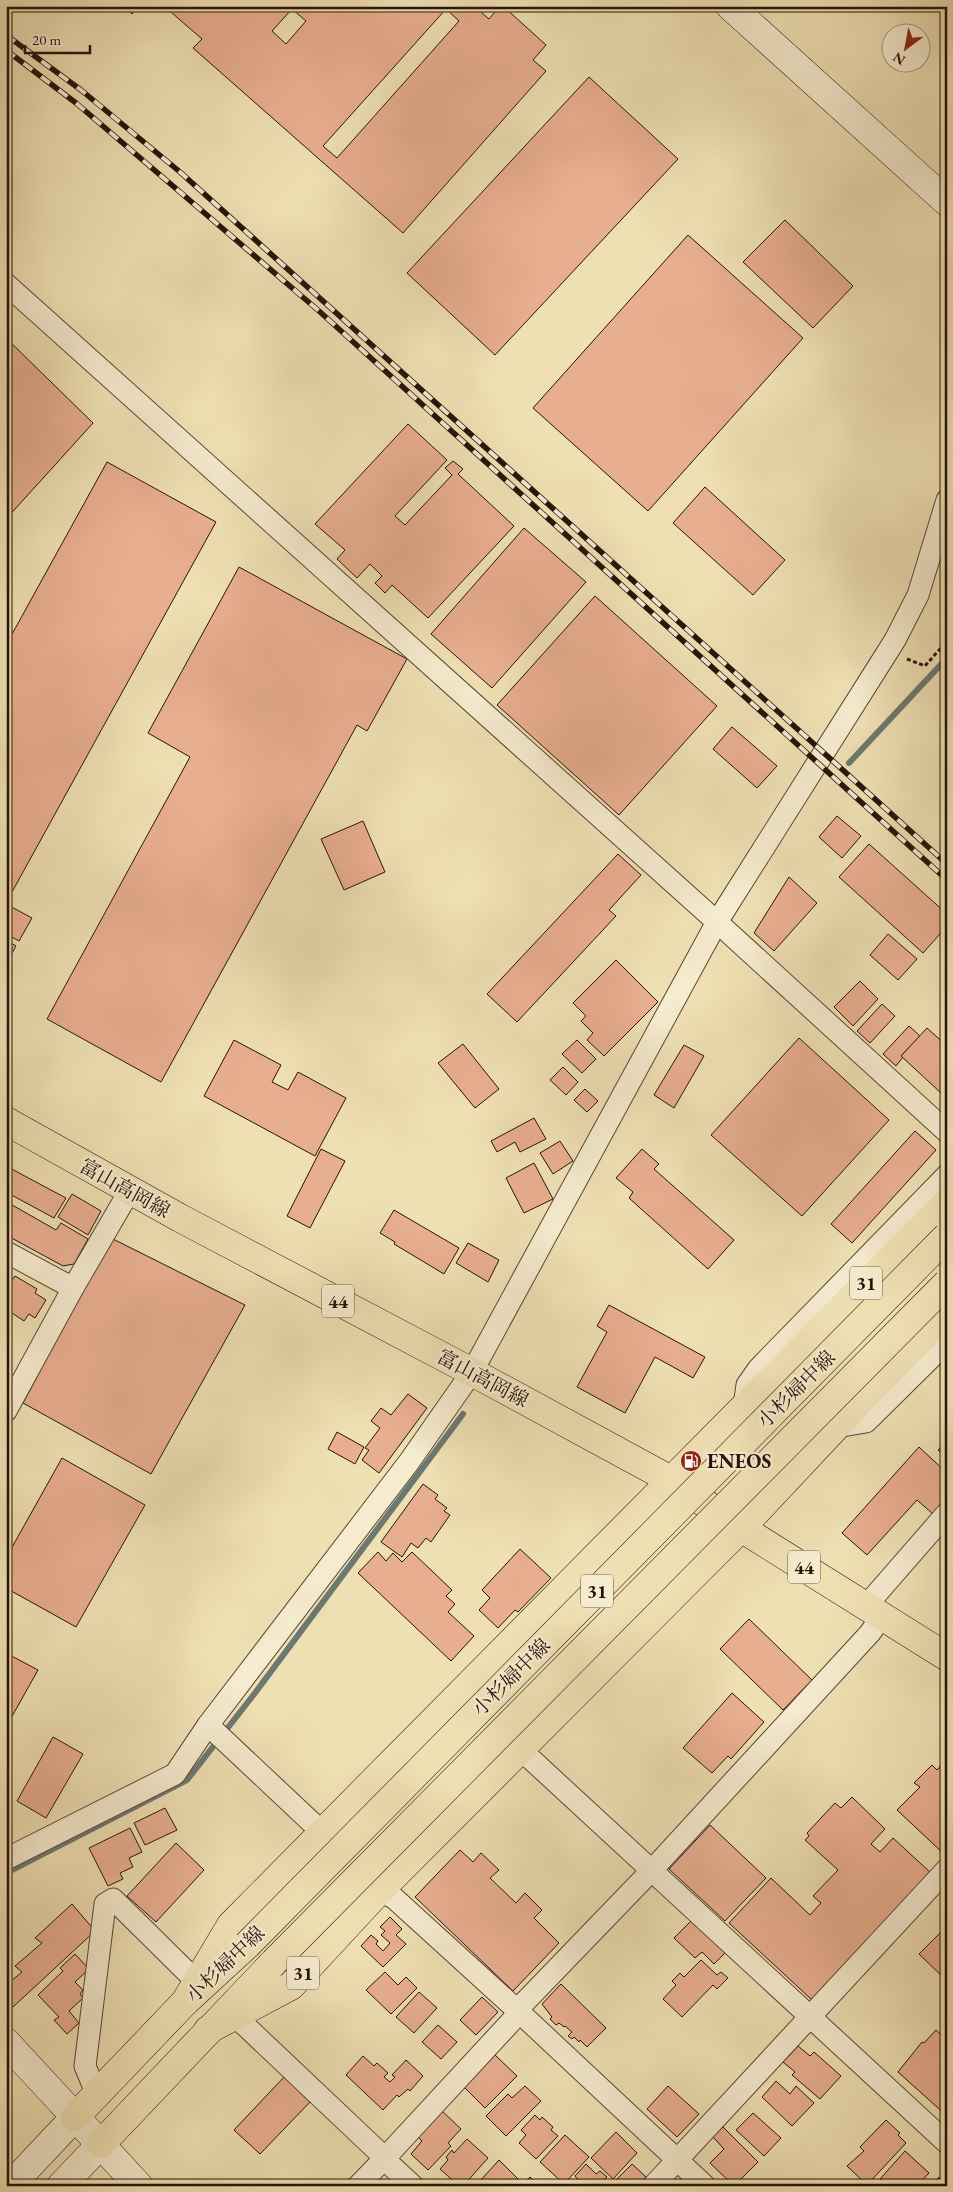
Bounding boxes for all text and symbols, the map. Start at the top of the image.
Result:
scale bar [25,22,90,54]
north arrow [880,22,930,72]
text: 20 m [32,30,61,49]
text: N [889,48,909,70]
street label: 富山高岡線 [75,1152,175,1224]
road number: 31 [850,1266,882,1300]
road number: 44 [322,1284,354,1318]
street label: 富山高岡線 [433,1343,533,1413]
street label: 小杉婦中線 [751,1344,841,1434]
place label: ENEOS [707,1448,771,1474]
fuel station icon: ENEOS [679,1449,703,1473]
road number: 44 [788,1550,820,1584]
road number: 31 [581,1574,613,1608]
street label: 小杉婦中線 [466,1632,556,1722]
street label: 小杉婦中線 [180,1920,270,2008]
road number: 31 [287,1956,319,1990]

